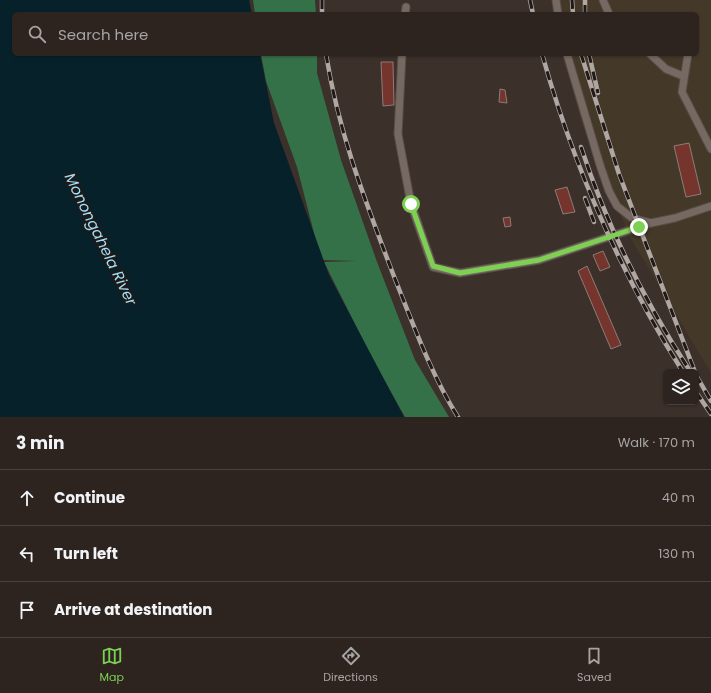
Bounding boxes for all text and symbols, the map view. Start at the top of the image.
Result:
search box [12,12,699,56]
icon: search [26,23,48,45]
text: Search here [58,24,148,45]
water label: Monongahela River [60,169,142,309]
route start [402,195,420,213]
route end [630,218,648,236]
map controls [663,369,699,405]
button: layers [663,369,699,405]
text: 3 min [16,431,64,455]
text: Walk · 170 m [618,433,695,452]
icon: ahead [16,487,38,509]
text: Continue [54,487,125,508]
text: 40 m [662,488,695,507]
icon: left [16,543,38,565]
text: Turn left [54,543,118,564]
text: 130 m [658,544,695,563]
icon: arrive [16,599,38,621]
text: Arrive at destination [54,599,212,620]
tab: Map [100,645,124,686]
tab: Directions [323,645,378,686]
tab: Saved [577,645,611,686]

